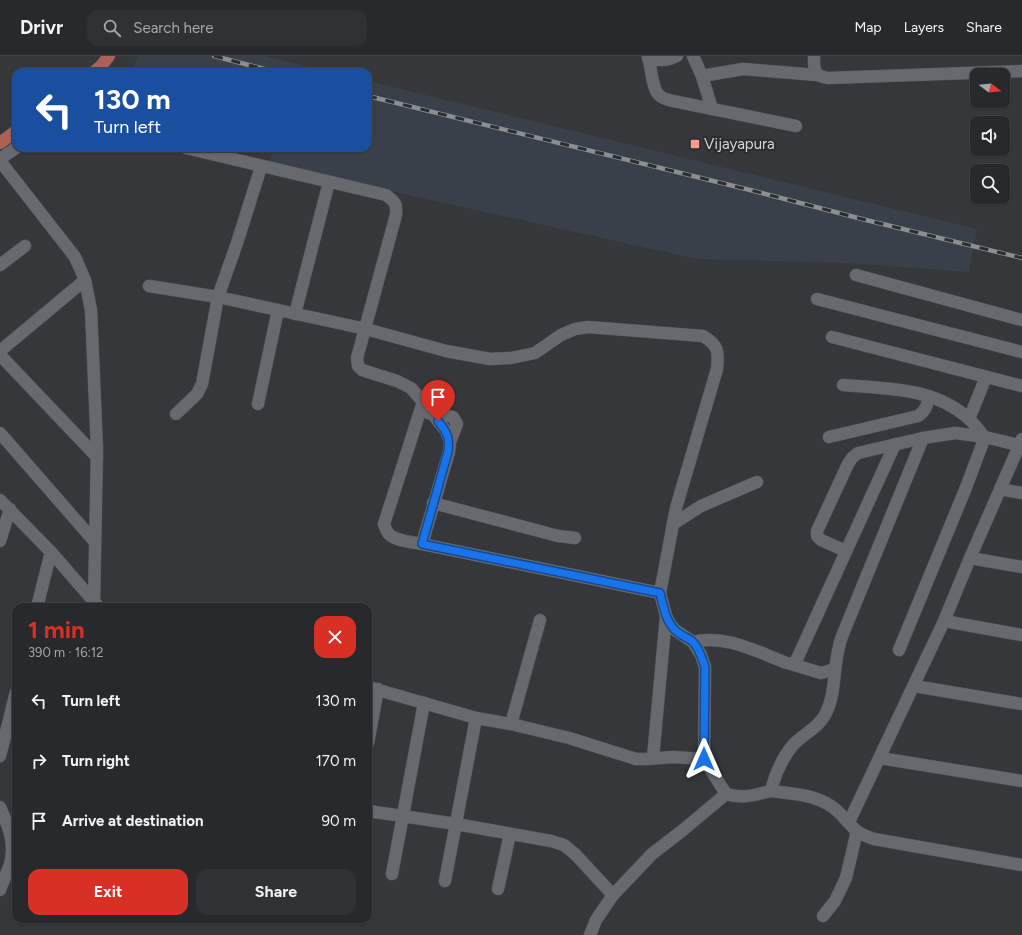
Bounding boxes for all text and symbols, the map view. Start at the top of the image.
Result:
search box [87,10,367,46]
text: Drivr [20,16,63,39]
icon: search [101,17,123,39]
text: Search here [133,19,213,37]
text: Map [854,19,882,36]
text: Layers [904,19,944,36]
text: Share [966,19,1002,36]
north arrow [970,68,1010,108]
map controls [970,68,1010,204]
text: 130 m [94,82,171,116]
icon: left [28,84,80,136]
text: Turn left [94,116,161,138]
button: sound [970,116,1010,156]
place label: Vijayapura [704,135,775,153]
marker: Vijayapura [689,138,701,150]
button: search [970,164,1010,204]
pin [421,380,455,421]
icon: arrive [427,386,449,408]
text: 1 min [28,615,85,644]
button: close [314,616,356,658]
text: 390 m · 16:12 [28,645,103,660]
icon: left [28,690,50,712]
text: Turn left [62,692,120,710]
text: 130 m [316,692,356,710]
position arrow [683,738,725,780]
icon: right [28,750,50,772]
text: Turn right [62,752,130,770]
text: 170 m [316,752,356,770]
icon: arrive [28,810,50,832]
text: Arrive at destination [62,812,203,830]
text: 90 m [321,812,356,830]
button: Exit [28,869,188,915]
button: Share [196,869,356,915]

